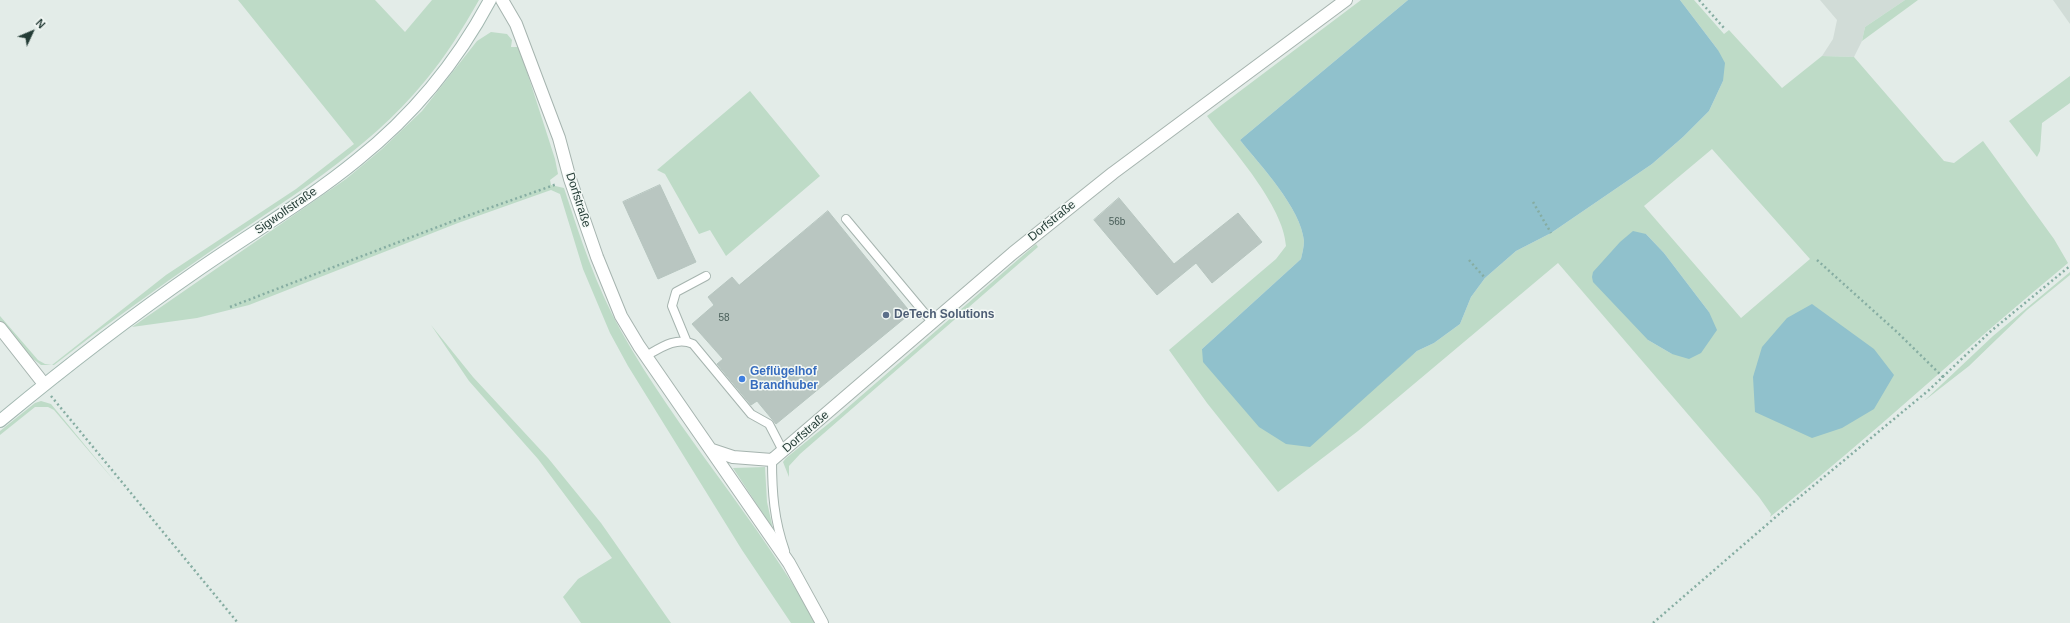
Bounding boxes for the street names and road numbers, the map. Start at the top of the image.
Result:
street label: Dorfstraße [562,171,594,229]
street label: Sigwolfstraße [252,184,320,238]
street label: Dorfstraße [1025,198,1079,244]
street label: Dorfstraße [780,408,832,456]

